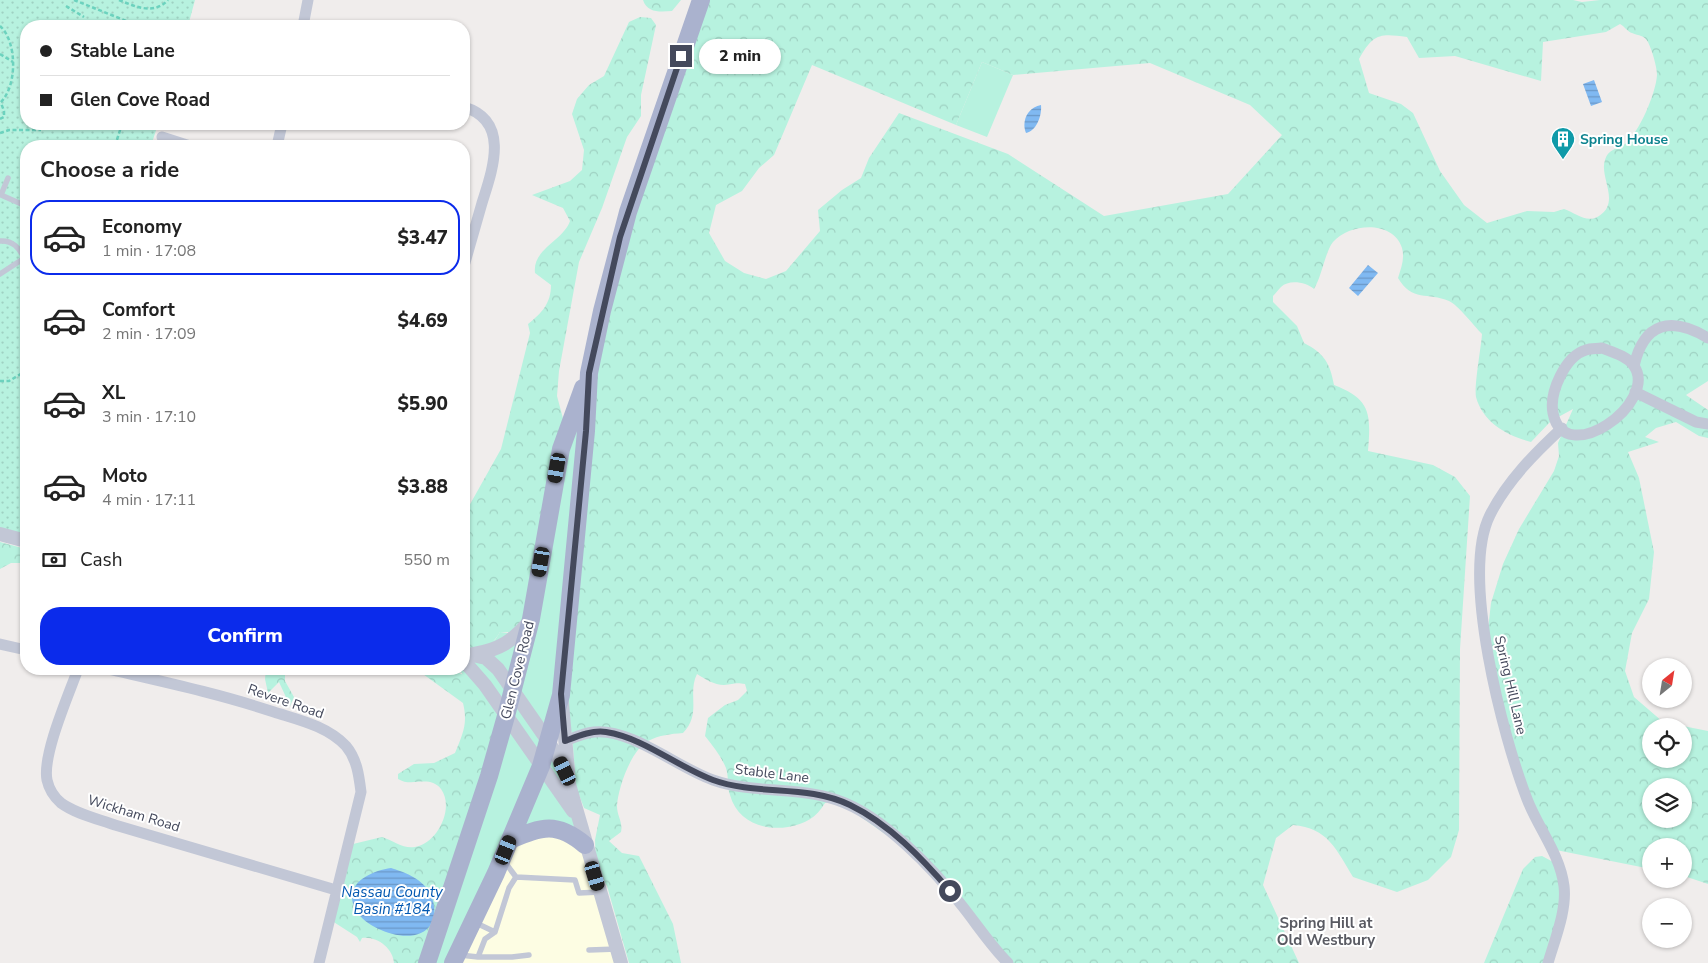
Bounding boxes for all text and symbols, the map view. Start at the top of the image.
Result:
text: Stable Lane [70,38,175,64]
callout: 2 min [698,38,781,74]
route end [670,45,692,67]
text: 2 min [719,45,761,67]
text: Glen Cove Road [70,87,210,113]
building icon: Spring House [1550,126,1576,160]
place label: Spring House [1580,130,1669,149]
text: Choose a ride [40,155,179,185]
text: Economy [102,214,182,240]
icon: car [42,215,87,260]
text: $3.47 [397,225,448,251]
text: 1 min · 17:08 [102,240,196,262]
text: Comfort [102,297,175,323]
icon: car [42,298,87,343]
text: $4.69 [397,308,448,334]
text: 2 min · 17:09 [102,323,196,345]
text: XL [102,380,125,406]
icon: car [42,381,87,426]
text: $5.90 [397,391,448,417]
text: 3 min · 17:10 [102,406,196,428]
car [547,452,566,484]
text: Moto [102,463,148,489]
icon: car [42,464,87,509]
text: $3.88 [397,474,448,500]
text: 4 min · 17:11 [102,489,196,511]
icon: cash [40,546,68,574]
car [531,546,550,578]
text: Cash [80,547,122,573]
text: 550 m [403,549,450,571]
button: Confirm [40,607,450,665]
street label: Glen Cove Road [496,619,539,721]
street label: Spring Hill Lane [1490,634,1531,736]
north arrow [1642,658,1692,708]
map controls [1642,658,1692,948]
street label: Revere Road [245,680,327,723]
button: locate [1642,718,1692,768]
car [551,754,578,788]
street label: Stable Lane [734,760,810,787]
button: layers [1642,778,1692,828]
street label: Wickham Road [85,790,182,837]
car [493,833,518,867]
button: + [1642,838,1692,888]
car [583,859,606,893]
route start [939,880,961,902]
water label: Nassau County Basin #184 [341,882,444,919]
button: − [1642,898,1692,948]
district label: Spring Hill at Old Westbury [1277,913,1375,950]

